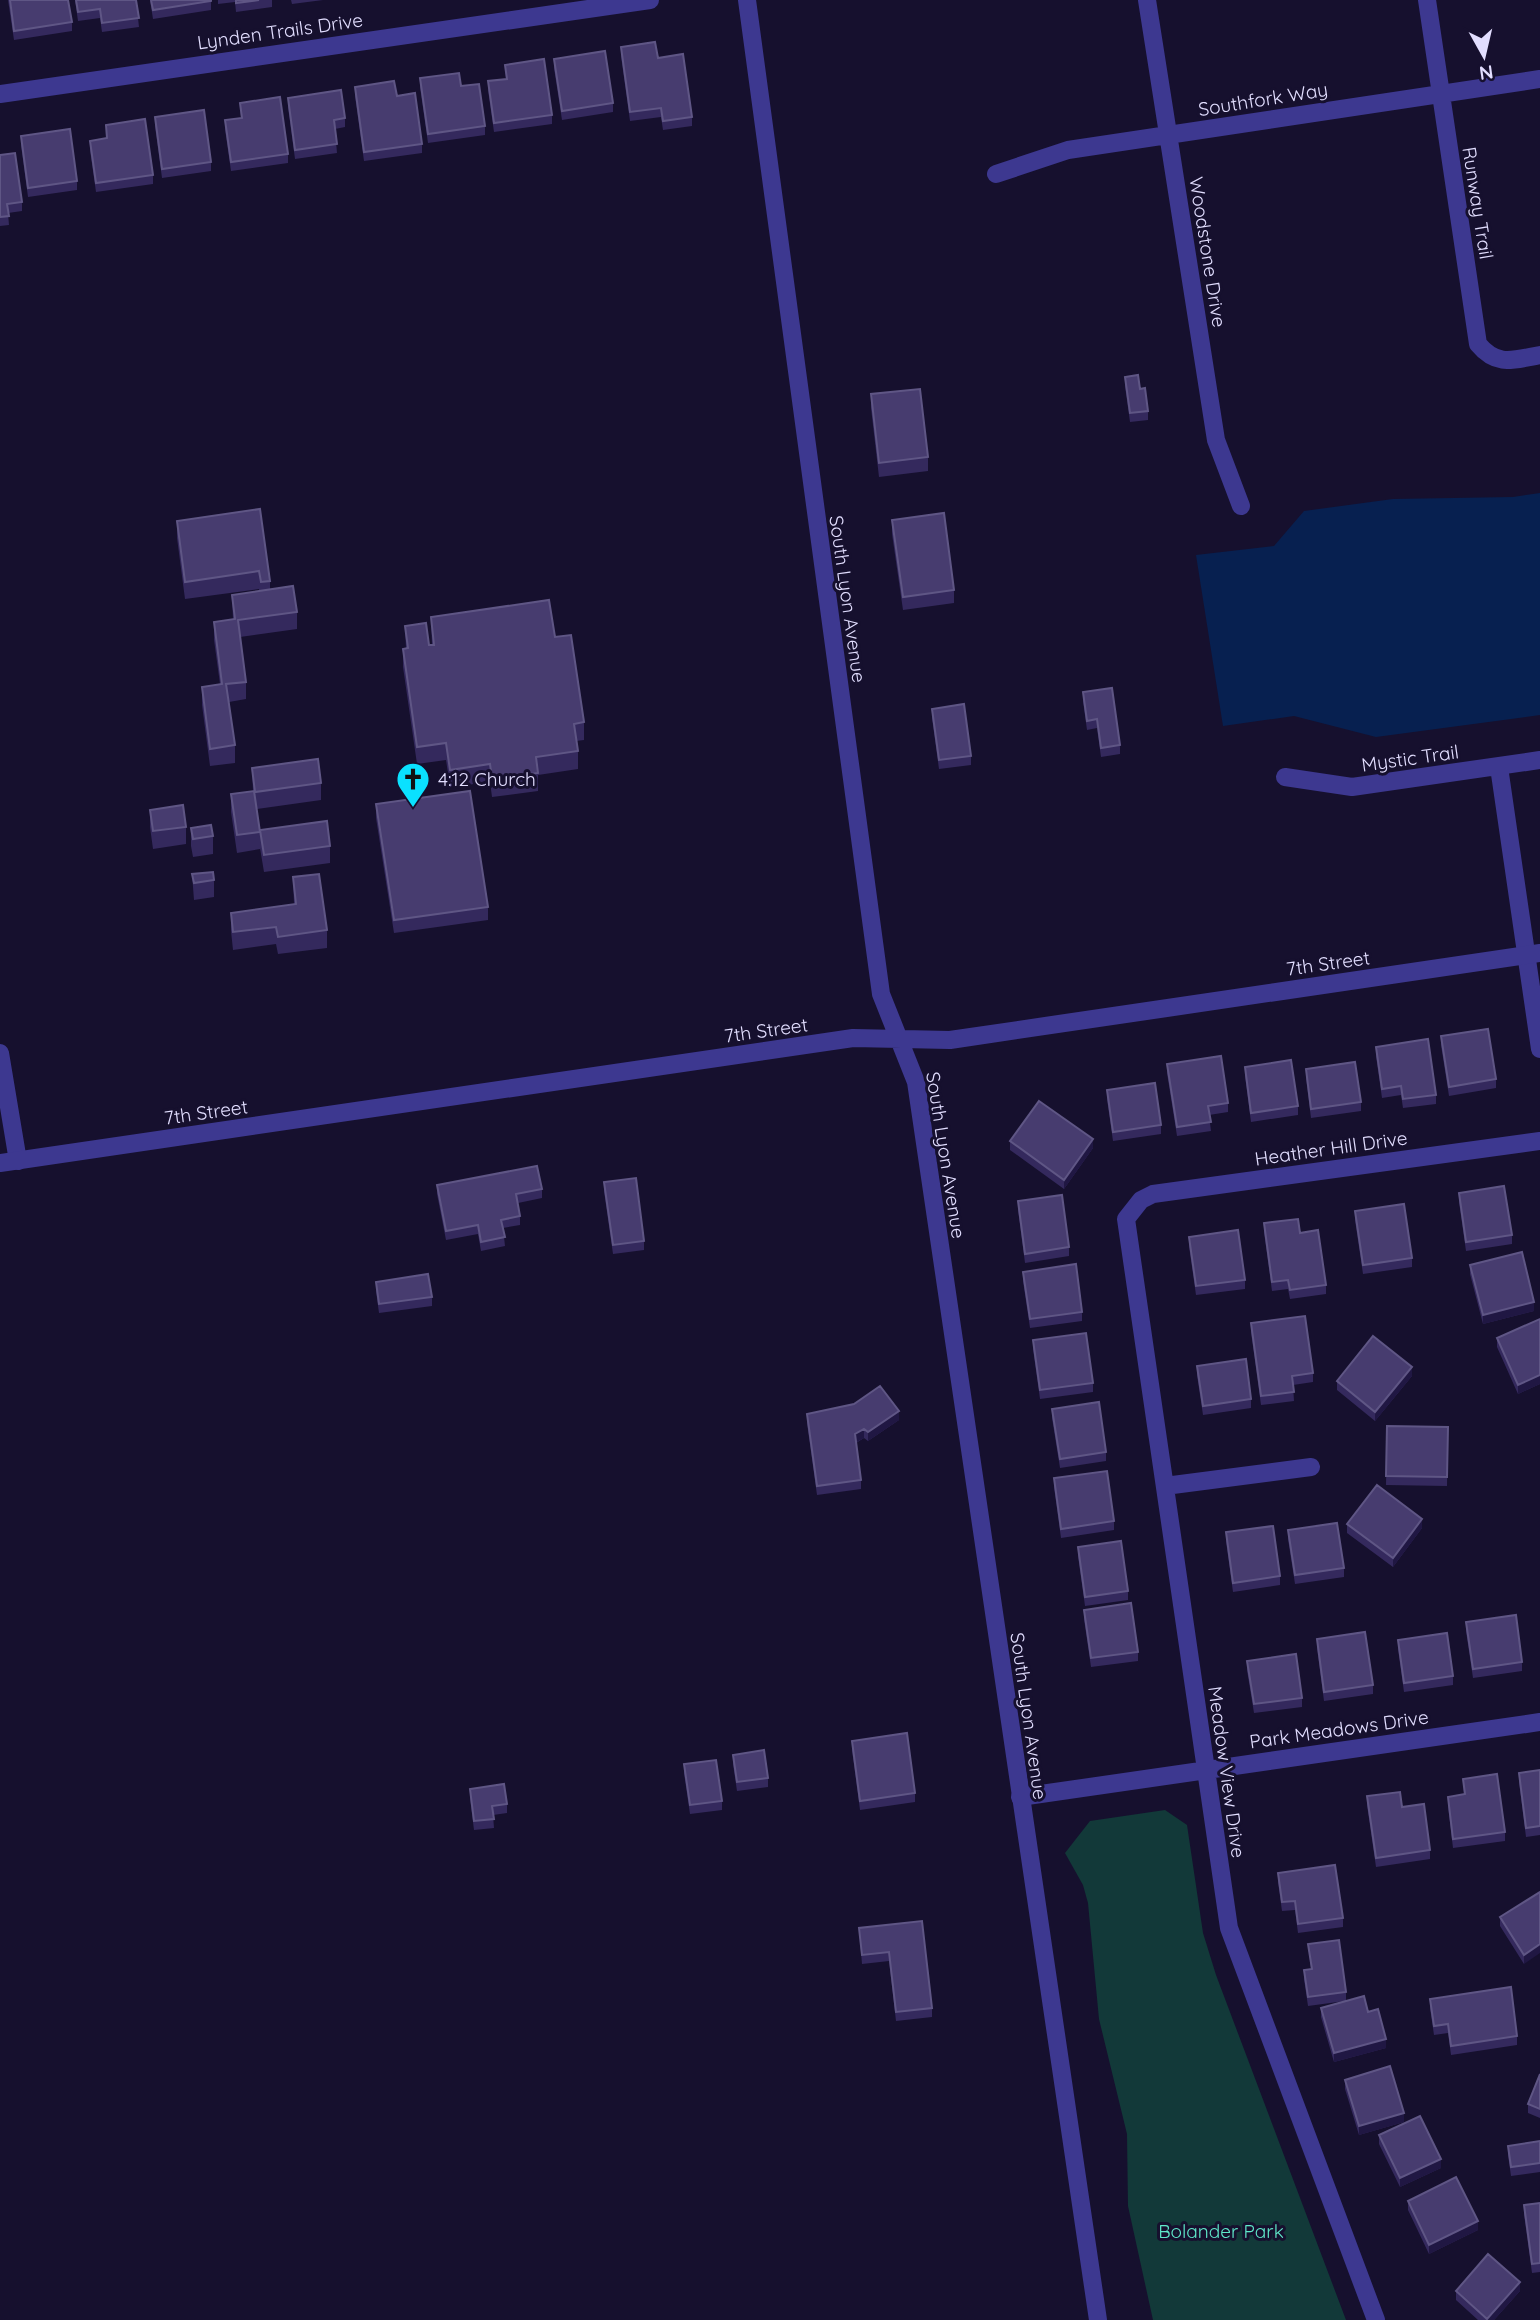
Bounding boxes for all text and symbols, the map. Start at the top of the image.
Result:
street label: Lynden Trails Drive [196,7,364,55]
north arrow [1449,21,1519,91]
text: N [1478,60,1495,86]
street label: Southfork Way [1196,77,1330,121]
street label: Runway Trail [1457,145,1499,261]
street label: Woodstone Drive [1184,175,1232,329]
street label: South Lyon Avenue [824,514,872,684]
street label: Mystic Trail [1360,739,1460,777]
church icon: 4:12 Church [394,760,432,809]
place label: 4:12 Church [438,767,536,791]
street label: 7th Street [1285,945,1371,981]
street label: 7th Street [723,1012,809,1048]
street label: South Lyon Avenue [921,1070,971,1240]
street label: 7th Street [163,1094,249,1130]
street label: Heather Hill Drive [1253,1125,1409,1171]
street label: South Lyon Avenue [1005,1631,1053,1801]
street label: Meadow View Drive [1203,1685,1251,1859]
street label: Park Meadows Drive [1248,1705,1430,1753]
park label: Bolander Park [1158,2219,1284,2243]

